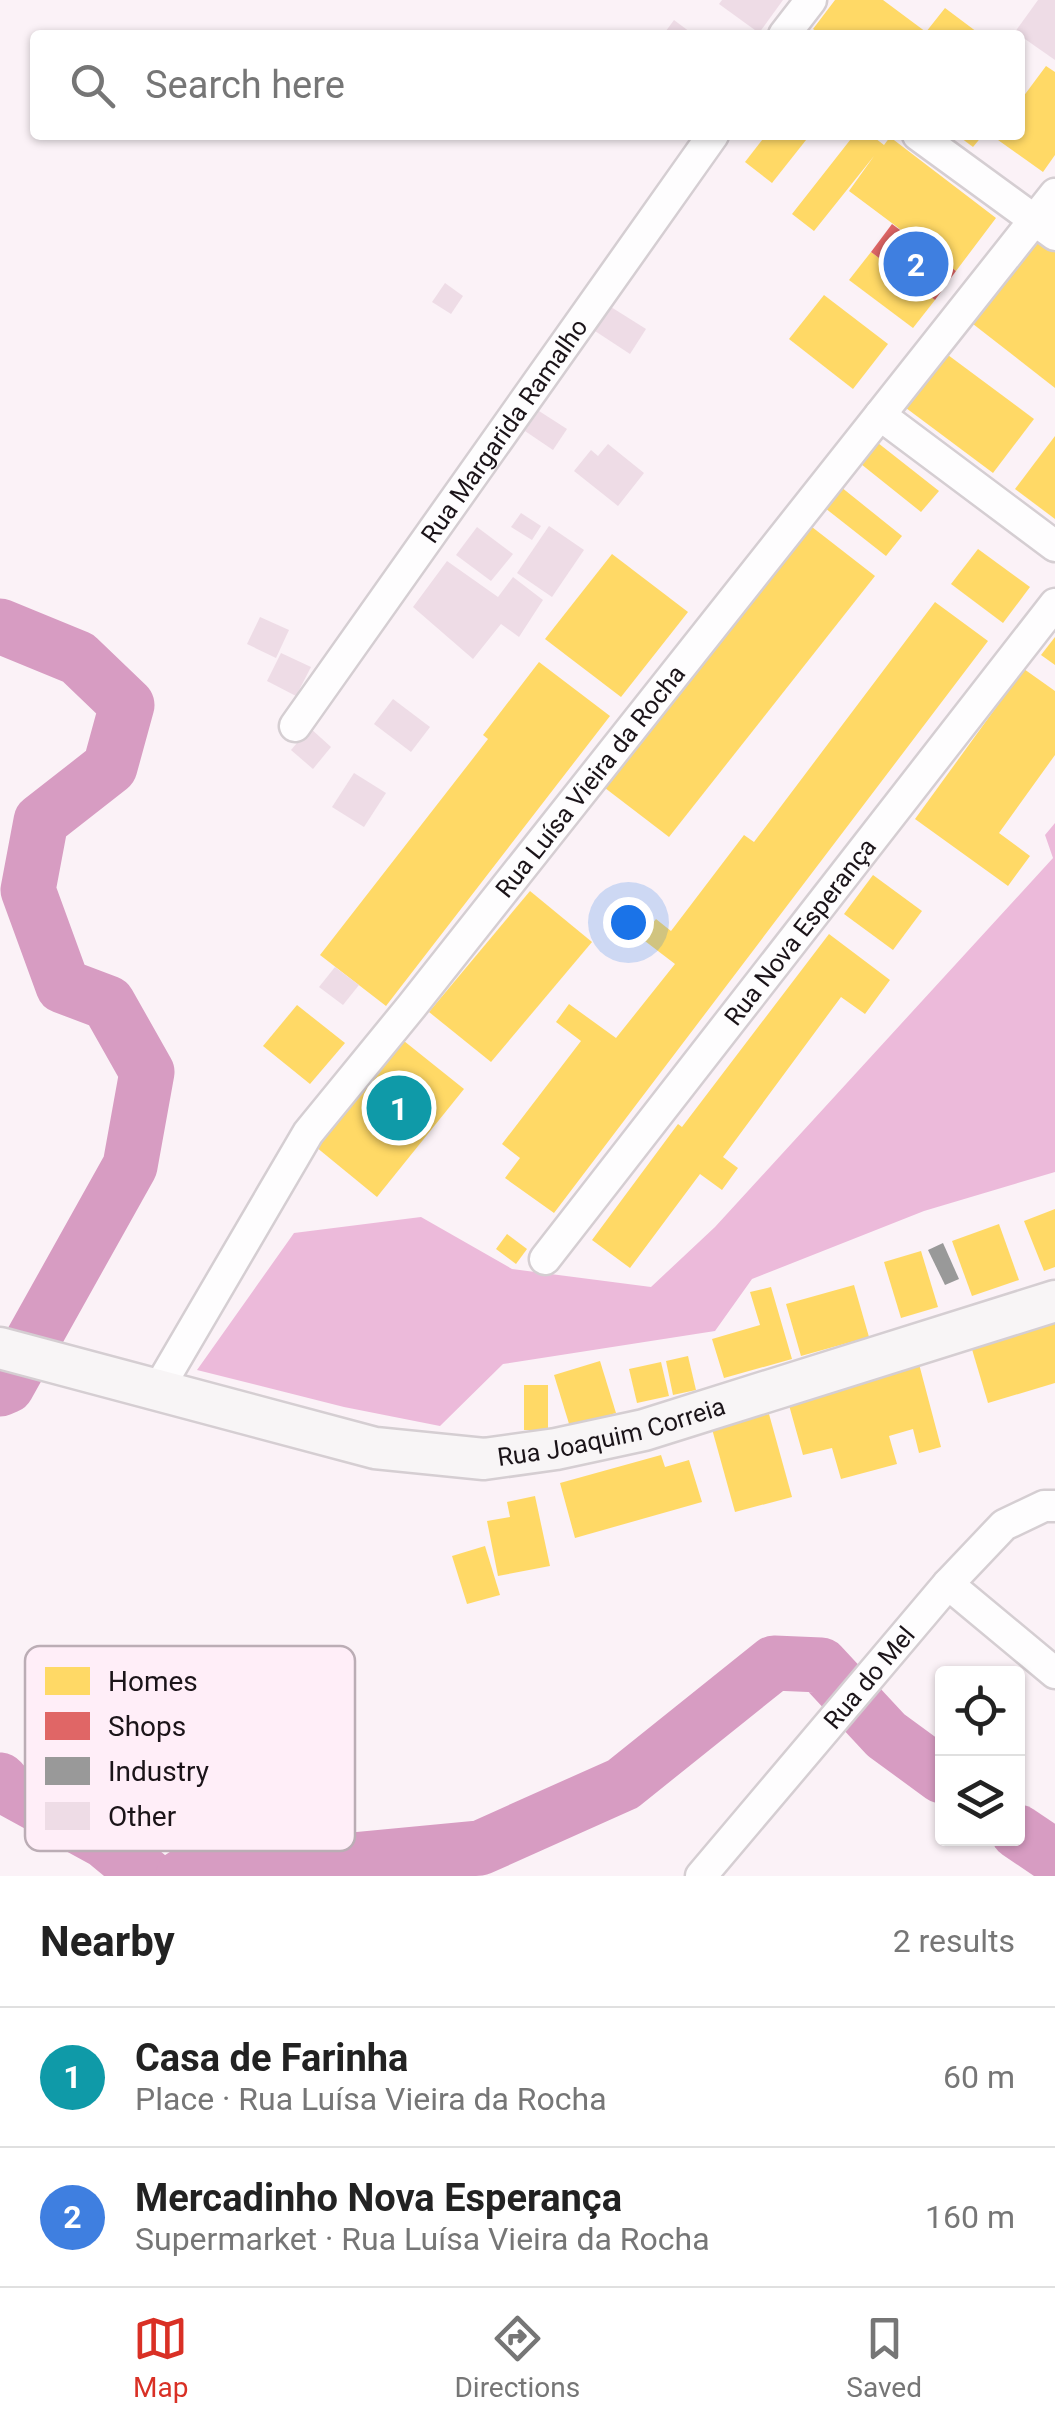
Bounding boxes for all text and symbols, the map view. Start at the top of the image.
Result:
search box [30,30,1025,140]
icon: search [65,58,120,113]
text: Search here [145,63,345,107]
pin: 2 [884,226,948,302]
street label: Rua Margarida Ramalho [415,313,593,548]
street label: Rua Luísa Vieira da Rocha [489,659,691,903]
street label: Rua Nova Esperança [718,832,882,1031]
your location [603,897,654,948]
pin: 1 [366,1070,432,1146]
street label: Rua Joaquim Correia [496,1391,729,1471]
street label: Rua do Mel [818,1620,920,1734]
legend [25,1646,355,1851]
text: Homes [108,1665,198,1698]
map controls [935,1666,1025,1846]
button: locate [935,1666,1025,1756]
text: Shops [108,1710,186,1743]
text: Industry [108,1755,209,1788]
button: layers [935,1756,1025,1846]
text: Other [108,1800,177,1833]
text: Nearby [40,1917,175,1966]
text: 2 results [893,1922,1015,1960]
text: Casa de Farinha [135,2036,408,2080]
text: 1 [63,2058,82,2096]
text: 60 m [943,2058,1015,2096]
text: Place · Rua Luísa Vieira da Rocha [135,2080,607,2118]
text: Mercadinho Nova Esperança [135,2176,622,2220]
text: 2 [63,2198,82,2236]
text: 160 m [925,2198,1015,2236]
text: Supermarket · Rua Luísa Vieira da Rocha [135,2220,710,2258]
tab: Map [133,2311,188,2404]
tab: Directions [454,2311,580,2404]
tab: Saved [846,2311,922,2404]

